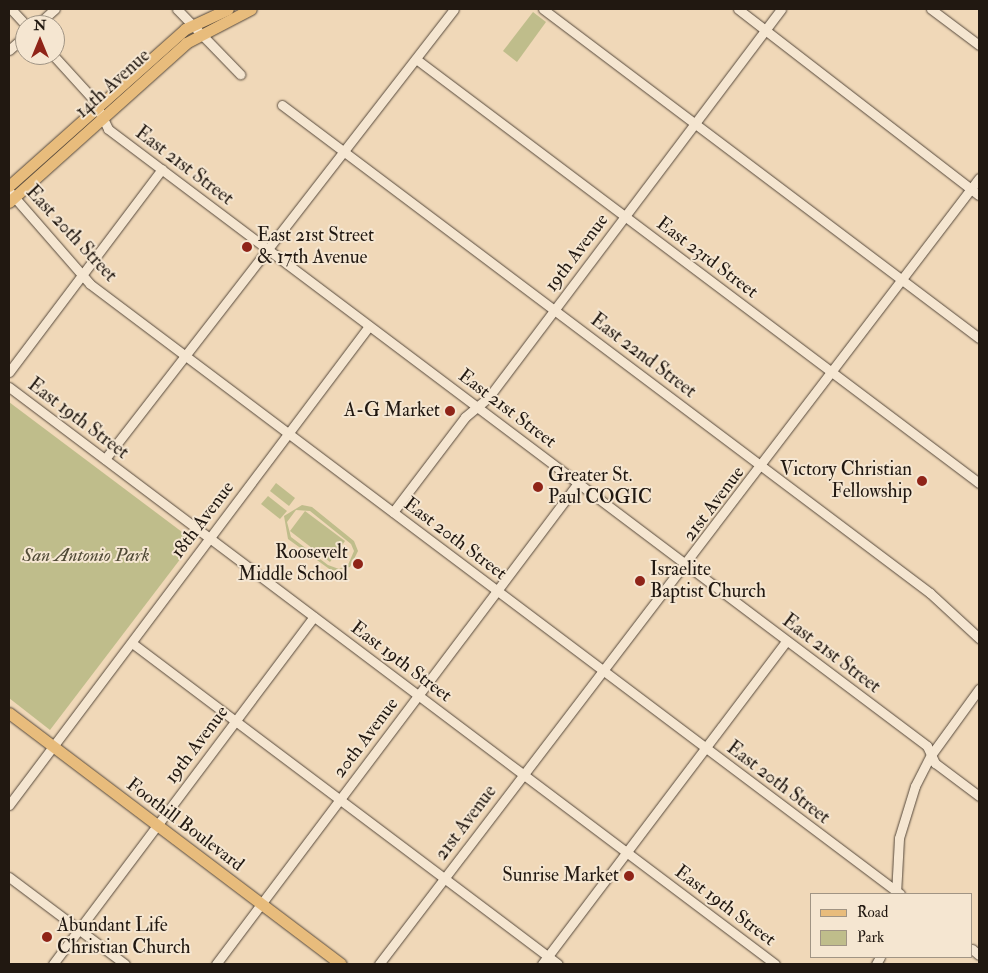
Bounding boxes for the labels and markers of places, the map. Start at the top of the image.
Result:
place label: East 21st Street & 17th Avenue [257,225,374,269]
marker: East 21st Street & 17th Avenue [241,241,253,253]
place label: A-G Market [344,400,440,422]
marker: A-G Market [444,405,456,417]
place label: Victory Christian Fellowship [780,459,912,503]
place label: Greater St. Paul COGIC [548,465,652,509]
marker: Victory Christian Fellowship [916,475,928,487]
marker: Greater St. Paul COGIC [532,481,544,493]
place label: Roosevelt Middle School [238,542,348,586]
marker: Roosevelt Middle School [352,558,364,570]
place label: Israelite Baptist Church [650,559,766,603]
marker: Israelite Baptist Church [634,575,646,587]
place label: Sunrise Market [502,865,619,887]
marker: Sunrise Market [623,870,635,882]
place label: Abundant Life Christian Church [57,915,191,959]
marker: Abundant Life Christian Church [41,931,53,943]

